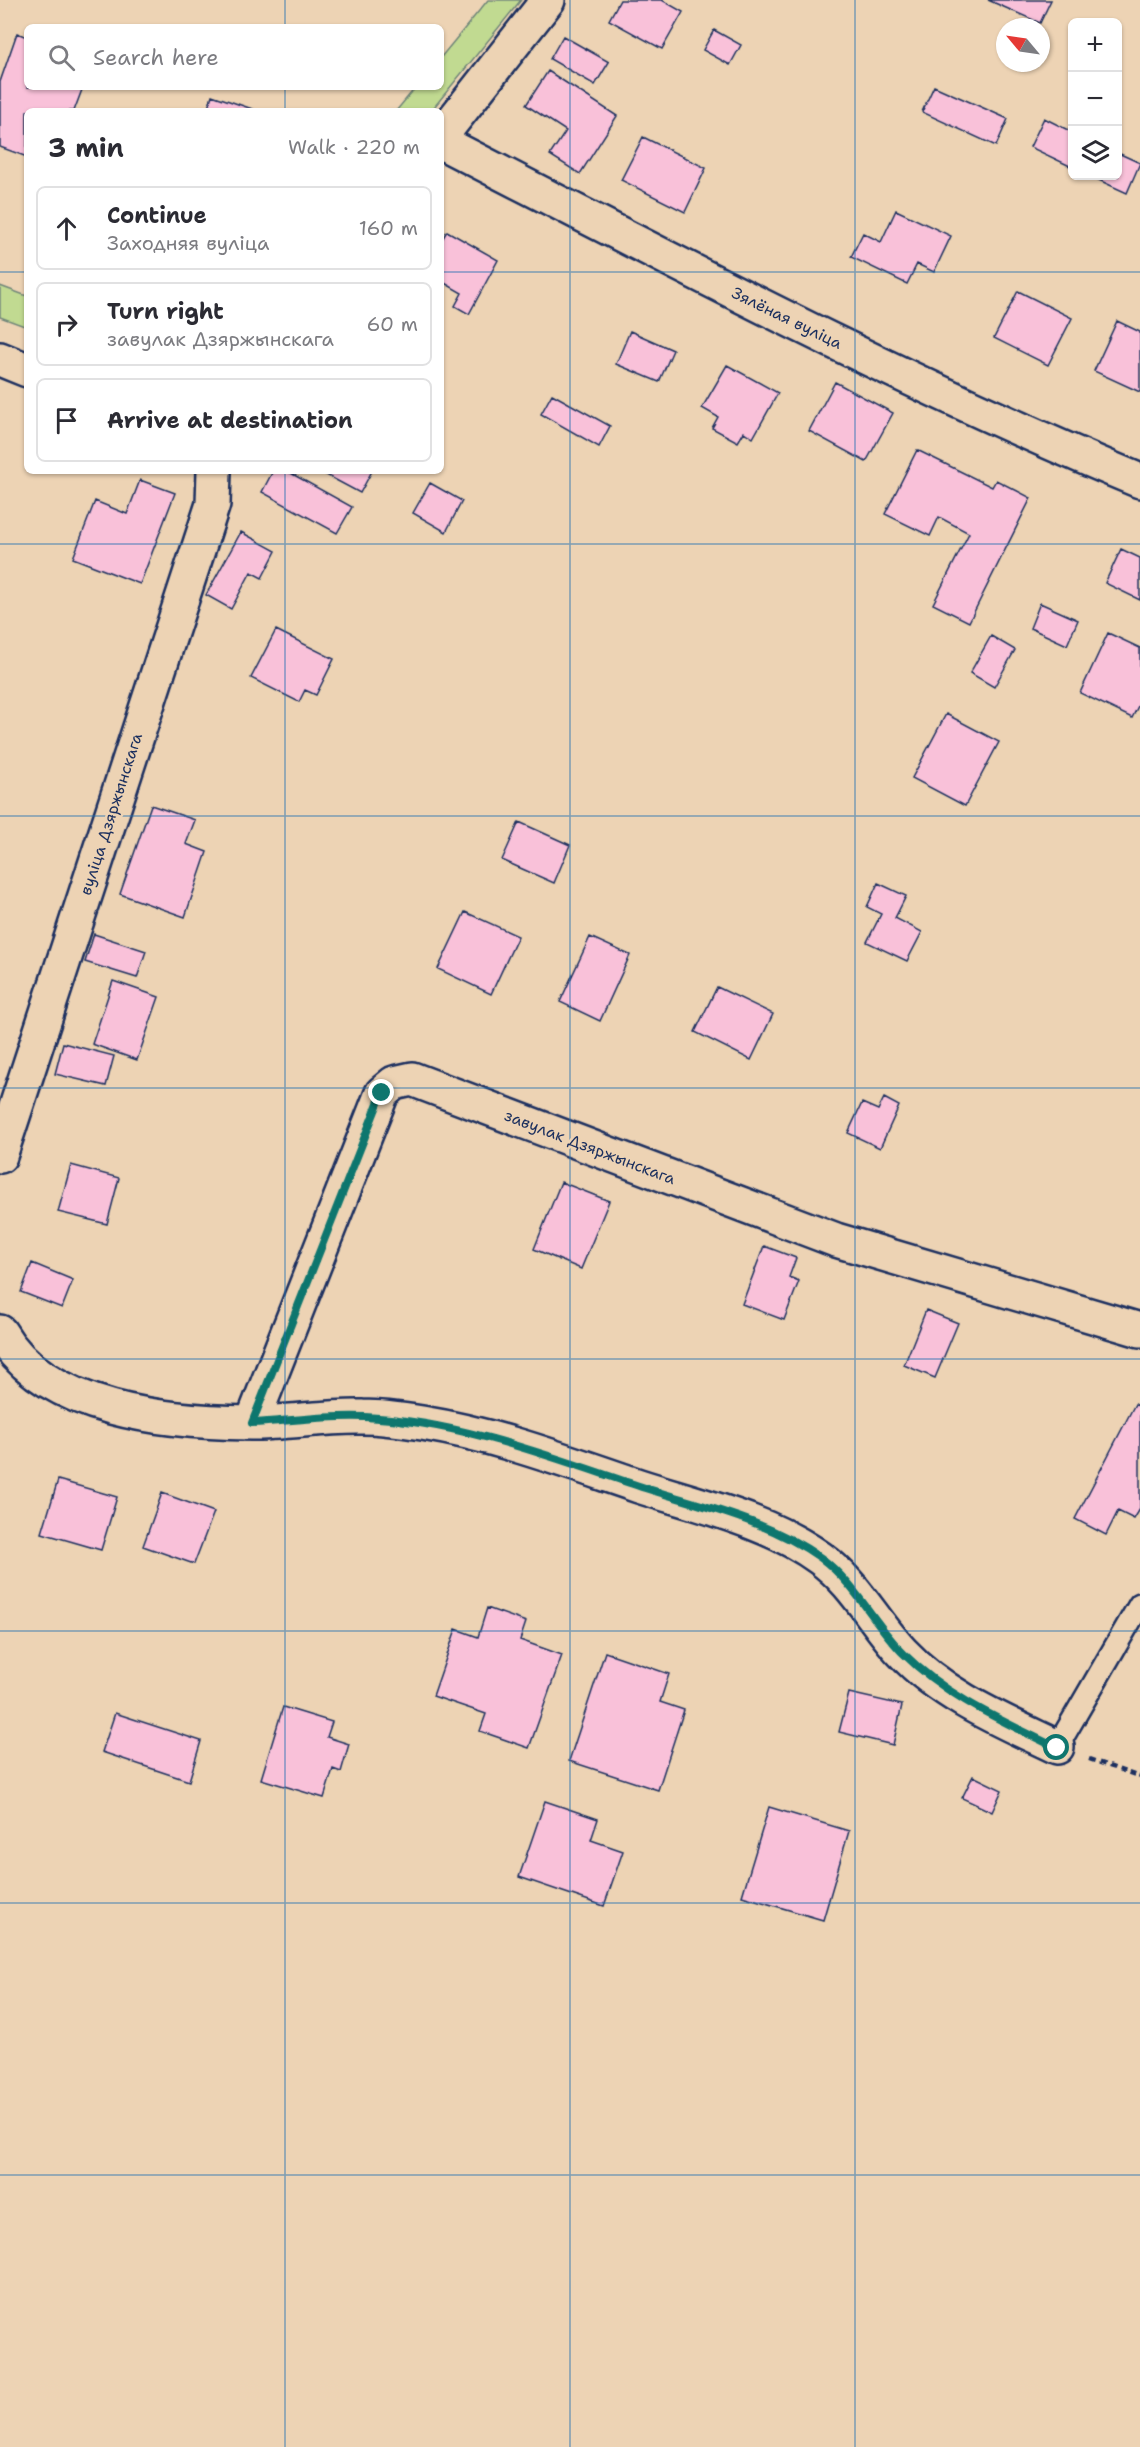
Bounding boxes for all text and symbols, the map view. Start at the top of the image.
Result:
north arrow [996,18,1050,72]
map controls [1068,18,1122,180]
button: + [1068,18,1122,72]
search box [24,24,444,90]
icon: search [45,41,78,74]
text: Search here [93,43,219,72]
button: − [1068,72,1122,126]
button: layers [1068,126,1122,180]
text: 3 min [48,130,124,165]
text: Walk · 220 m [288,134,420,160]
text: Continue [107,201,207,230]
icon: ahead [50,212,83,245]
text: 160 m [359,215,418,241]
text: Заходняя вуліца [107,230,270,256]
street label: Зялёная вуліца [728,282,846,354]
text: Turn right [107,297,224,326]
icon: right [50,308,83,341]
text: 60 m [366,311,418,337]
text: завулак Дзяржынскага [107,326,334,352]
icon: arrive [50,404,83,437]
text: Arrive at destination [107,406,353,435]
street label: вуліца Дзяржынскага [75,730,147,898]
route end [368,1079,394,1105]
street label: завулак Дзяржынскага [501,1105,679,1189]
route start [1043,1734,1069,1760]

